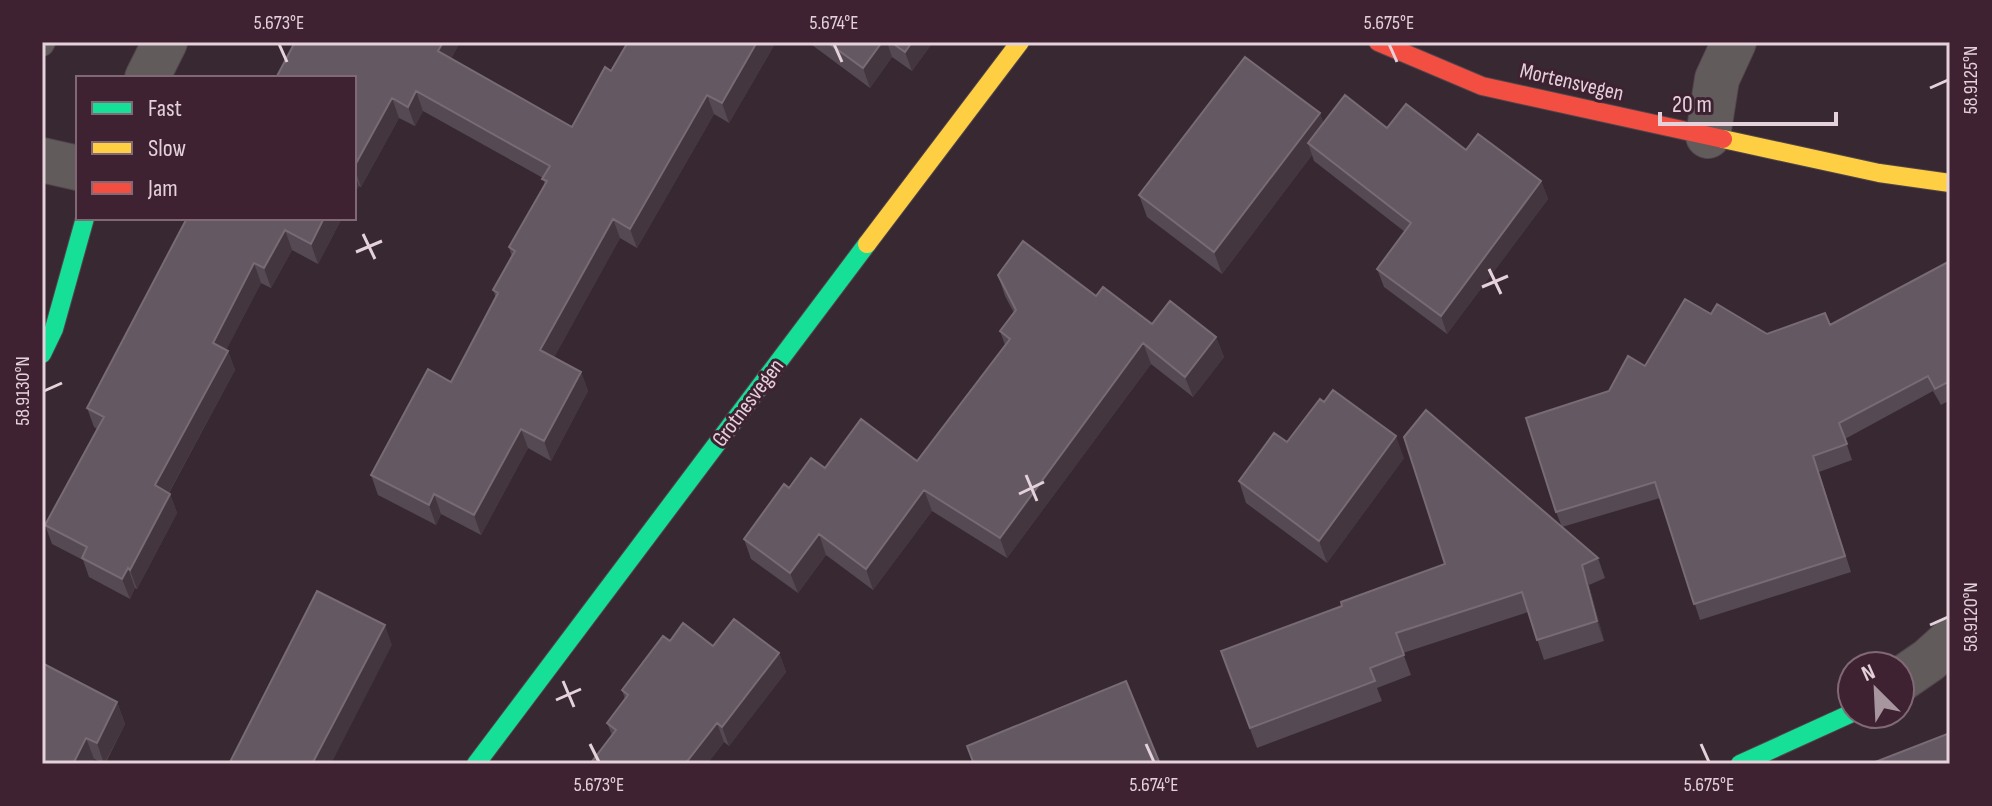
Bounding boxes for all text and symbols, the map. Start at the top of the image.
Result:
text: 5.673°E [254,11,304,35]
text: 5.674°E [810,11,858,35]
text: 5.675°E [1364,11,1414,35]
text: 58.9125°N [1959,46,1983,114]
street label: Mortensvegen [1517,57,1626,107]
legend [76,76,356,220]
scale bar [1660,76,1836,126]
text: 20 m [1672,90,1712,119]
text: Fast [148,94,182,123]
text: Slow [148,134,186,163]
text: Jam [147,174,178,203]
street label: Grotnesvegen [706,354,790,452]
text: 58.9130°N [11,356,35,426]
text: 58.9120°N [1959,582,1983,652]
north arrow [1836,650,1916,730]
text: N [1858,658,1879,688]
text: 5.673°E [574,773,624,797]
text: 5.674°E [1130,773,1178,797]
text: 5.675°E [1684,773,1734,797]

